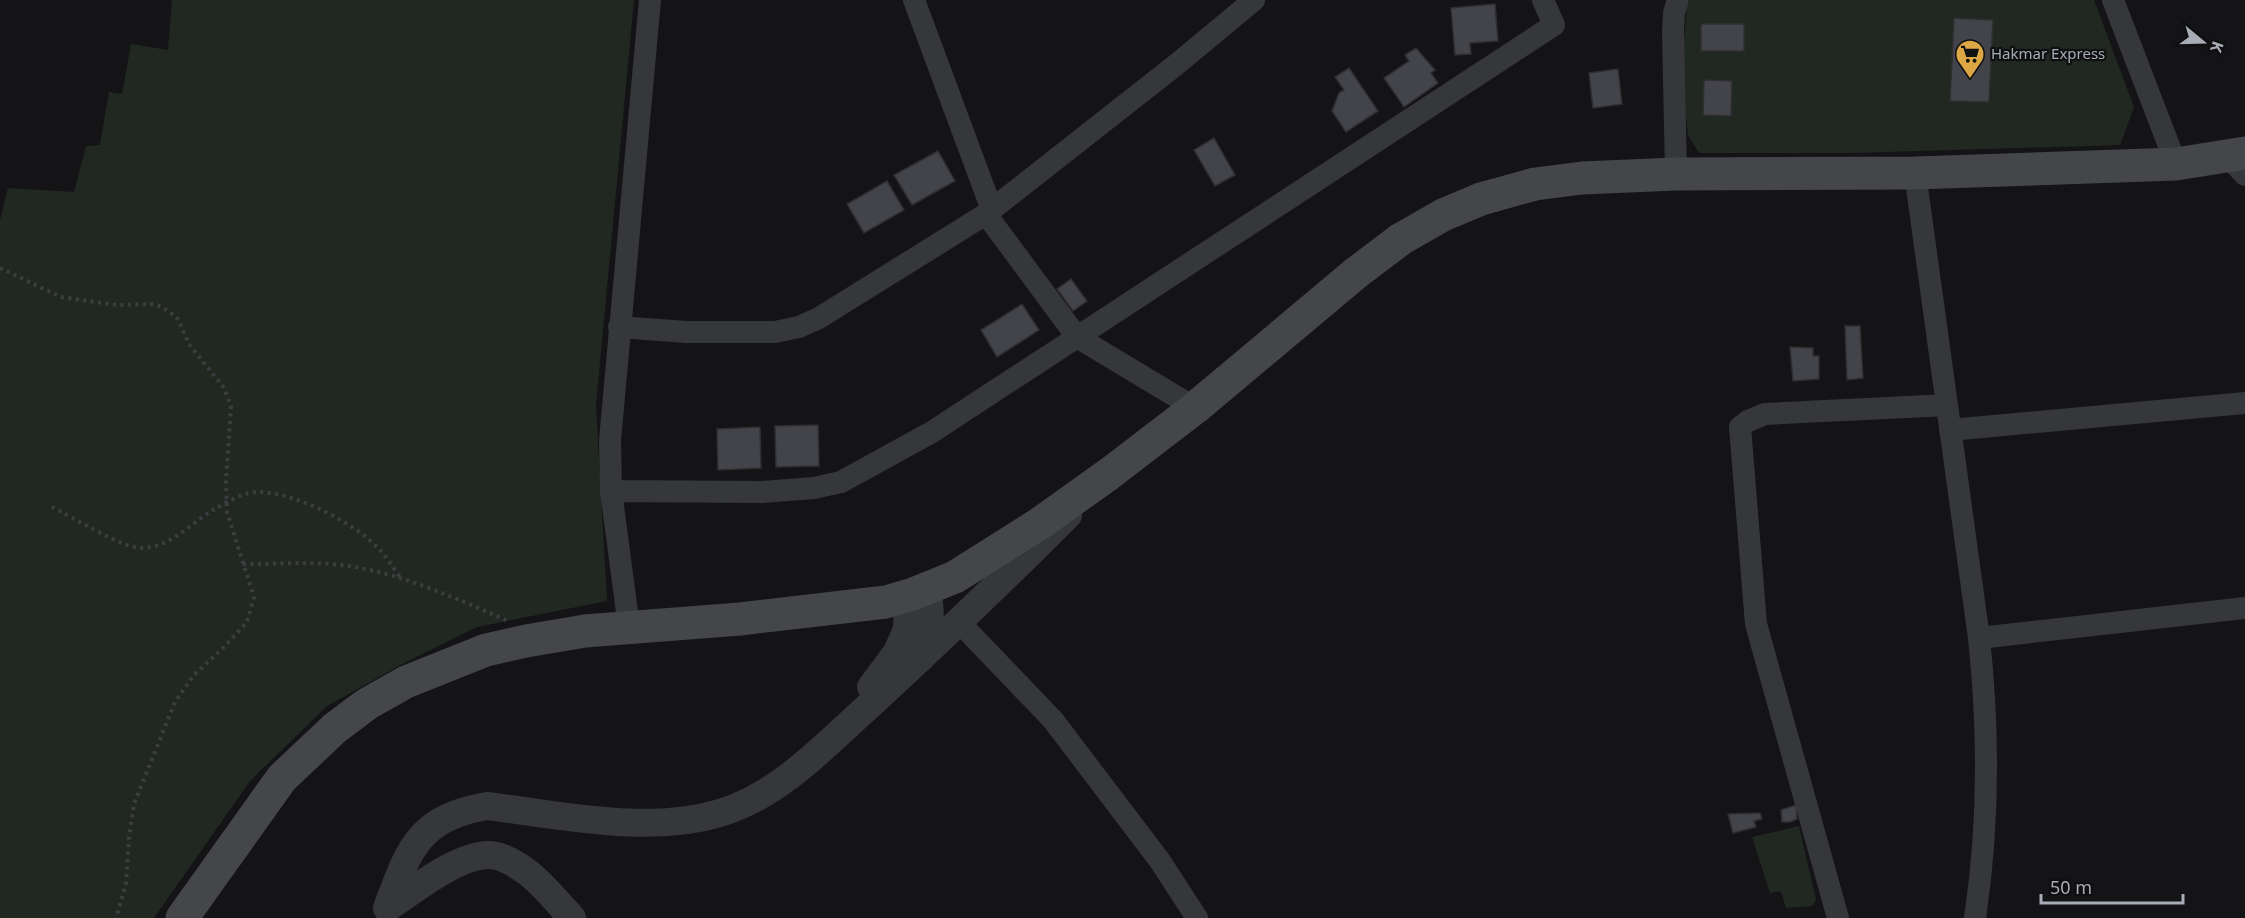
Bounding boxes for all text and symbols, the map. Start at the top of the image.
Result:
north arrow [2173,12,2233,72]
supermarket icon: Hakmar Express [1954,38,1986,80]
text: K [2205,38,2229,56]
place label: Hakmar Express [1991,43,2105,63]
scale bar [2041,867,2184,905]
text: 50 m [2050,875,2092,899]

